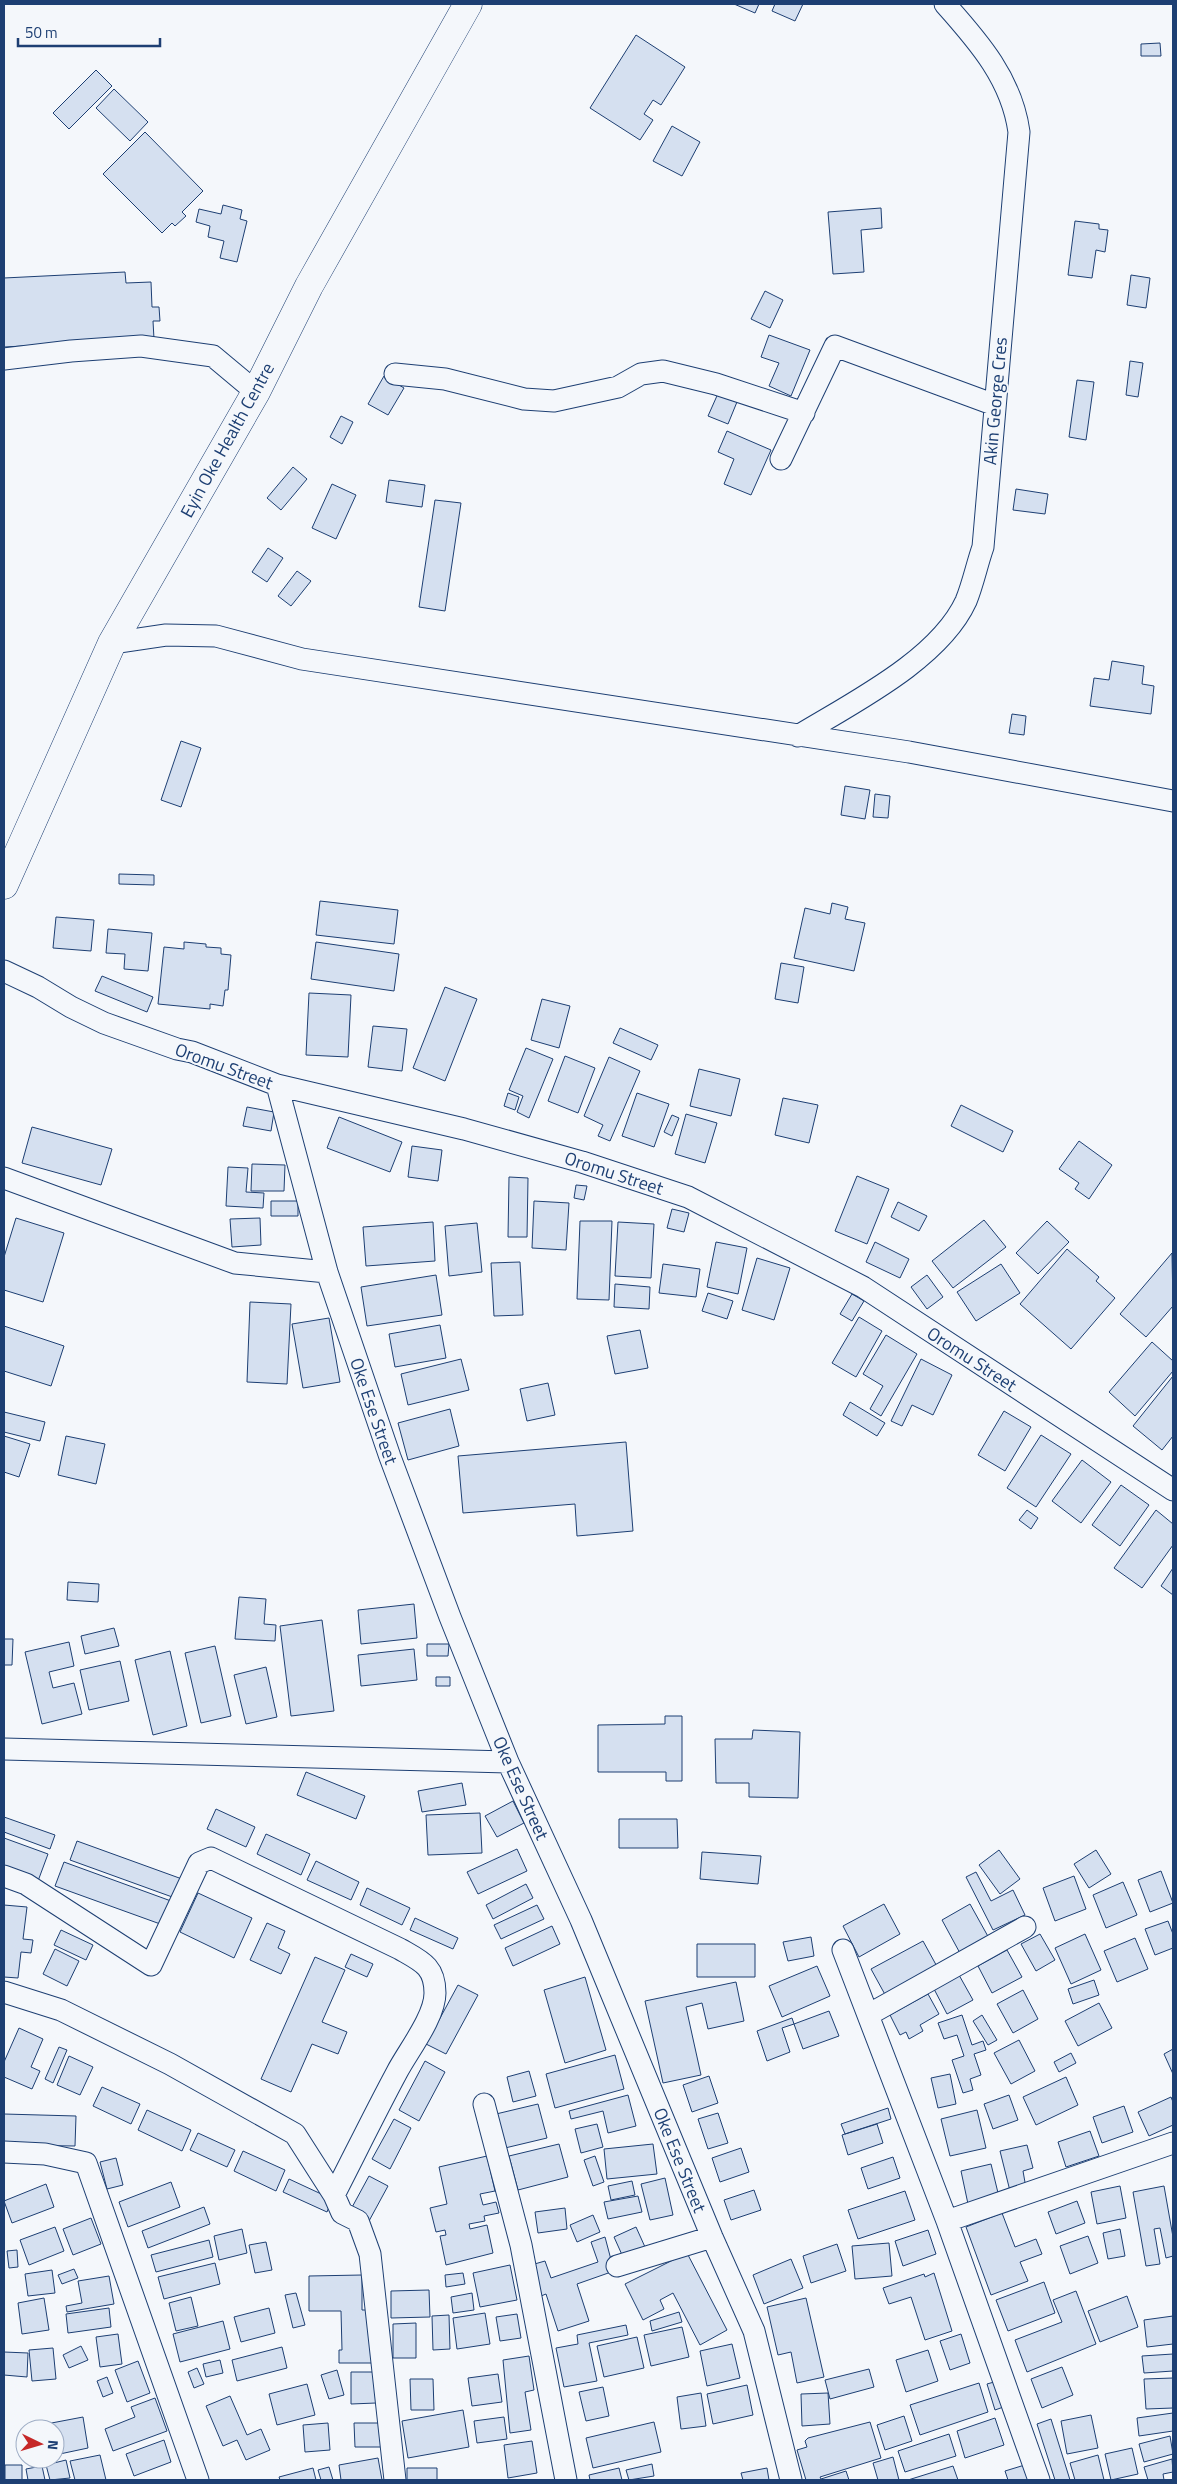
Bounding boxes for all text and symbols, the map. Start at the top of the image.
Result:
scale bar [18,15,160,47]
text: 50 m [25,21,58,44]
street label: Akin George Cres [976,336,1014,466]
street label: Eyin Oke Health Centre [173,358,281,522]
street label: Oromu Street [171,1036,277,1096]
street label: Oromu Street [561,1144,668,1202]
street label: Oromu Street [922,1320,1023,1399]
street label: Oke Ese Street [343,1354,405,1469]
street label: Oke Ese Street [486,1732,556,1845]
street label: Oke Ese Street [647,2103,714,2217]
north arrow [15,2419,65,2469]
text: N [43,2439,64,2451]

